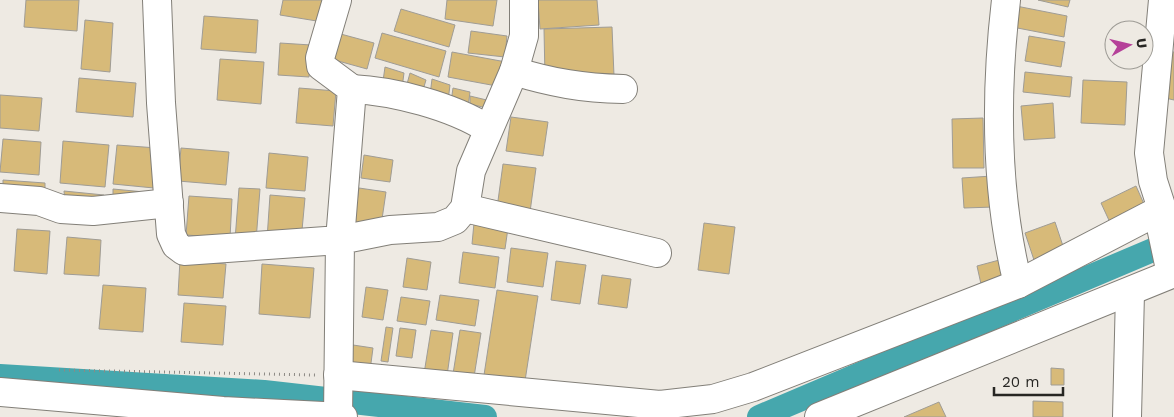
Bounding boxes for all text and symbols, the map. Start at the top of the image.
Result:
north arrow [1104,20,1154,70]
text: U [1133,37,1150,49]
scale bar [994,364,1063,396]
text: 20 m [1002,373,1040,391]

